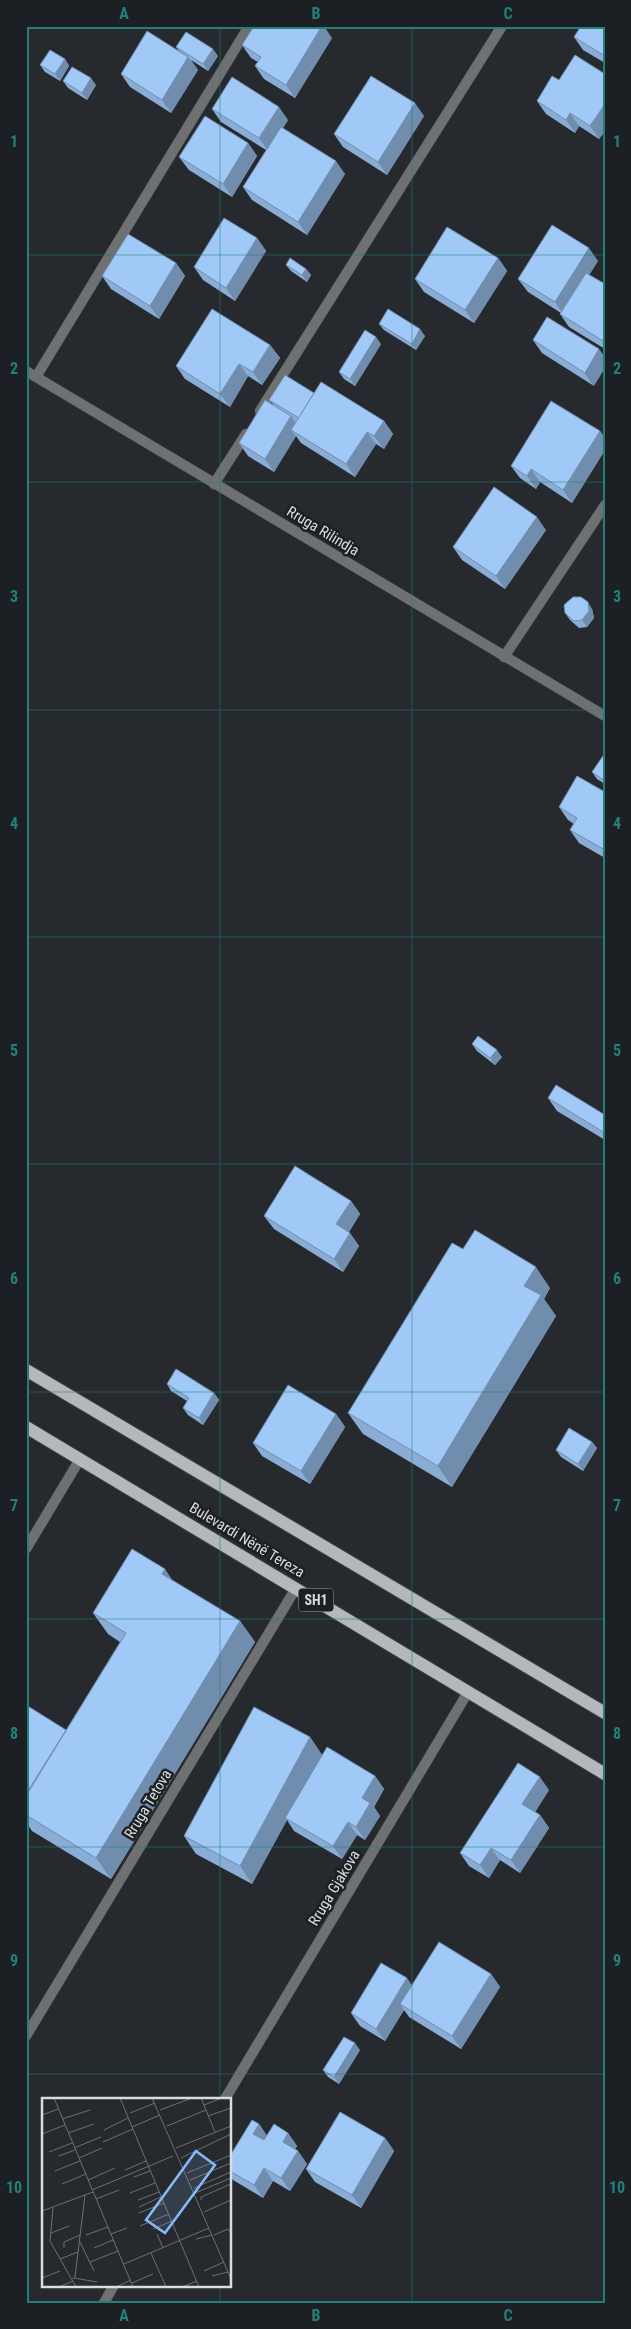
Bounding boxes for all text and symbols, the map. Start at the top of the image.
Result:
text: A [119,4,129,23]
text: B [312,4,321,23]
text: C [503,4,513,23]
text: 1 [10,132,18,151]
text: 1 [613,132,621,151]
text: 2 [10,359,18,378]
text: 2 [613,359,621,378]
street label: Rruga Rilindja [283,502,363,560]
text: 3 [10,587,18,606]
text: 3 [613,587,621,606]
text: 4 [10,814,18,833]
text: 4 [613,814,621,833]
text: 5 [10,1041,18,1060]
text: 5 [613,1041,621,1060]
text: 6 [10,1269,18,1288]
text: 6 [613,1269,621,1288]
text: 7 [10,1496,18,1515]
text: 7 [613,1496,621,1515]
street label: Bulevardi Nënë Tereza [186,1499,308,1581]
road number: SH1 [298,1588,334,1612]
text: 8 [10,1724,18,1743]
text: 8 [613,1724,621,1743]
street label: Rruga Tetova [120,1766,176,1842]
street label: Rruga Gjakova [304,1847,364,1929]
text: 9 [10,1951,18,1970]
text: 9 [613,1951,621,1970]
inset map [42,2098,231,2286]
text: 10 [6,2178,22,2197]
text: 10 [609,2178,625,2197]
text: A [119,2306,129,2325]
text: B [312,2306,321,2325]
text: C [503,2306,513,2325]

